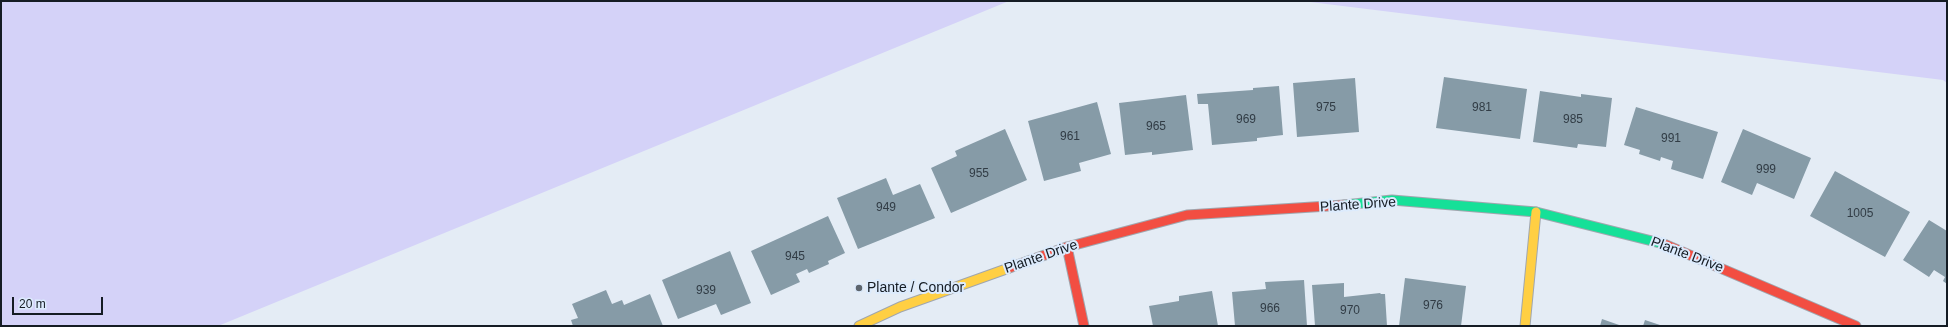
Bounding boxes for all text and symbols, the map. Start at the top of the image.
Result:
house number: 975 [1316,101,1336,115]
house number: 981 [1472,101,1492,115]
house number: 969 [1236,113,1256,127]
house number: 985 [1563,113,1583,127]
house number: 965 [1146,120,1166,134]
house number: 961 [1060,130,1080,144]
house number: 991 [1661,132,1681,146]
house number: 999 [1756,163,1776,177]
house number: 955 [969,167,989,181]
street label: Plante Drive [1319,194,1397,216]
house number: 949 [876,201,896,215]
house number: 1005 [1847,207,1873,221]
street label: Plante Drive [1648,233,1726,277]
street label: Plante Drive [1002,237,1080,277]
house number: 945 [785,250,805,264]
place label: Plante / Condor [867,280,964,296]
marker: Plante / Condor [854,283,864,293]
house number: 939 [696,284,716,298]
scale bar [14,289,105,315]
text: 20 m [19,297,46,311]
house number: 976 [1423,299,1443,313]
house number: 966 [1260,302,1280,316]
house number: 970 [1340,304,1360,318]

